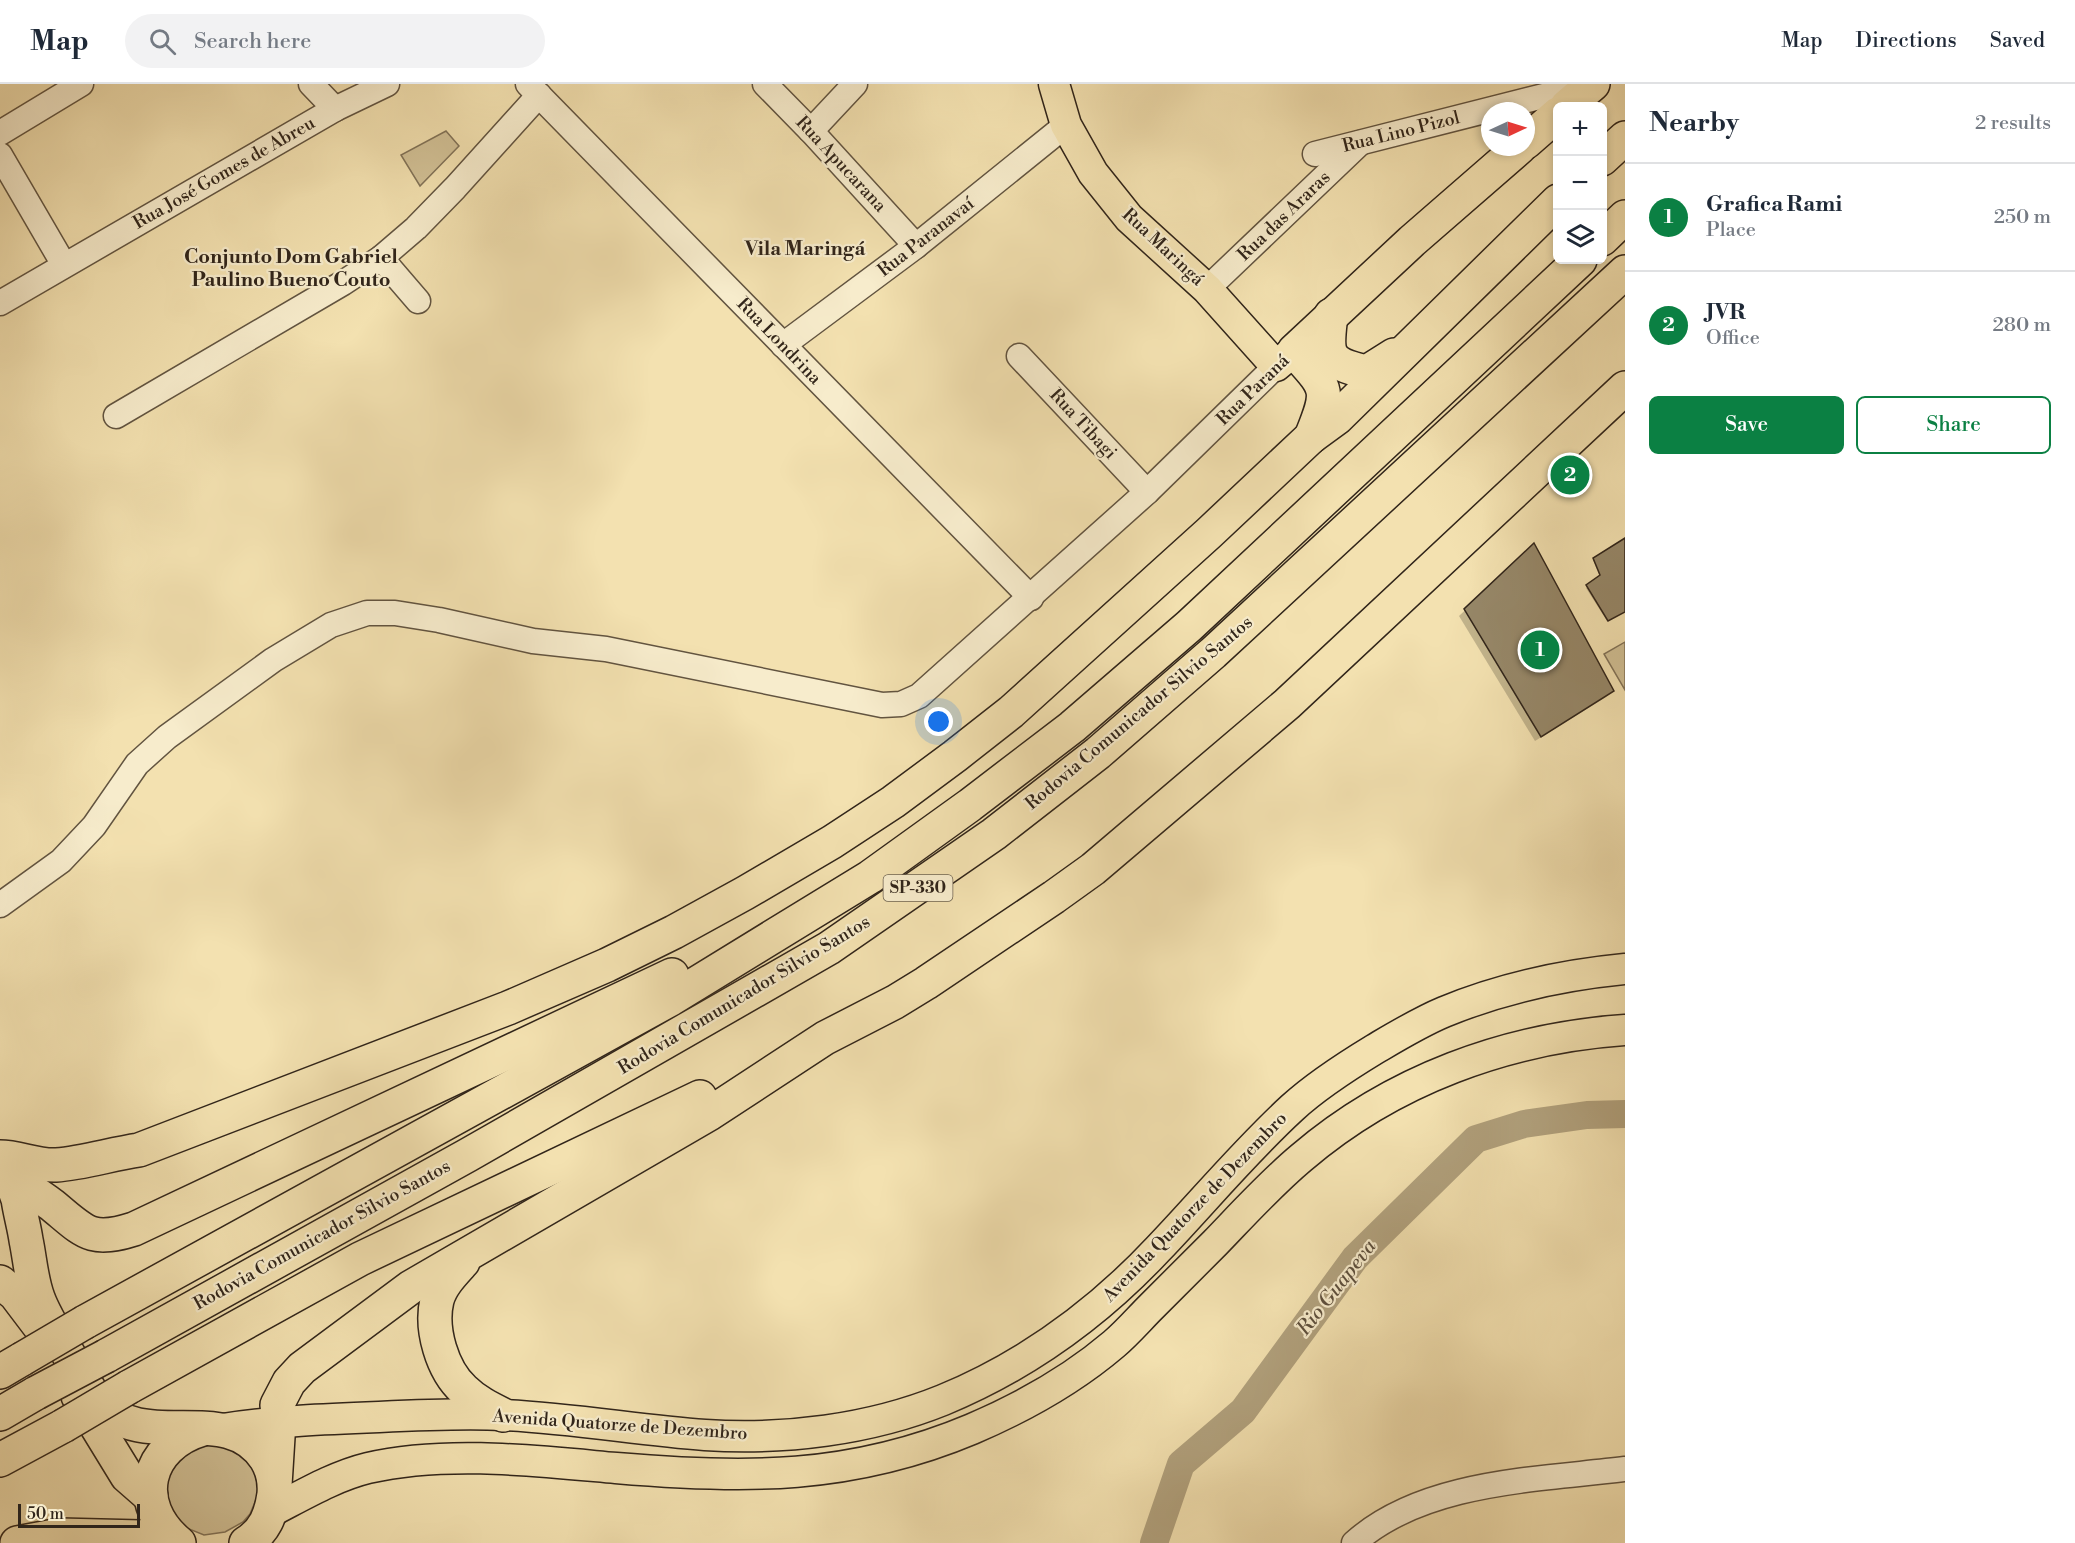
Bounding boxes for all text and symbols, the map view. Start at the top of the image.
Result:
search box [125,14,545,68]
text: Map [30,24,89,59]
icon: search [146,25,179,58]
text: Search here [194,28,311,55]
text: Map [1781,28,1823,54]
text: Directions [1856,28,1957,54]
text: Saved [1990,28,2045,54]
north arrow [1481,102,1535,156]
map controls [1553,102,1607,264]
button: + [1553,102,1607,156]
street label: Rua Lino Pizol [1340,106,1463,158]
text: Nearby [1649,107,1739,139]
street label: Rua José Gomes de Abreu [129,111,320,234]
street label: Rua Apucarana [791,111,892,218]
text: 2 results [1975,111,2051,136]
button: − [1553,156,1607,210]
street label: Rua das Araras [1233,166,1335,266]
street label: Rua Paranavaí [873,191,980,282]
text: Grafica Rami [1706,191,1842,218]
street label: Rua Maringá [1117,203,1209,291]
text: 1 [1664,205,1673,230]
text: 250 m [1994,205,2051,230]
button: layers [1553,210,1607,264]
text: Place [1706,218,1756,243]
district label: Vila Maringá [744,237,865,262]
district label: Conjunto Dom Gabriel Paulino Bueno Couto [184,245,398,293]
street label: Rua Londrina [732,293,827,390]
text: JVR [1706,299,1745,326]
text: 2 [1662,313,1675,338]
text: 280 m [1992,313,2051,338]
text: Office [1706,326,1760,351]
street label: Rua Paraná [1212,349,1295,430]
street label: Rua Tibagi [1044,384,1122,464]
button: Save [1649,396,1844,454]
button: Share [1856,396,2051,454]
pin: 2 [1550,452,1590,498]
street label: Rodovia Comunicador Silvio Santos [1020,611,1258,815]
pin: 1 [1520,628,1560,672]
your location [924,707,953,736]
road number: SP-330 [884,875,952,901]
street label: Rodovia Comunicador Silvio Santos [614,910,874,1080]
street label: Avenida Quatorze de Dezembro [1097,1107,1292,1308]
street label: Rodovia Comunicador Silvio Santos [190,1155,455,1315]
water label: Rio Guapeva [1291,1234,1383,1342]
street label: Avenida Quatorze de Dezembro [491,1405,748,1445]
scale bar [18,1501,140,1528]
text: 50 m [27,1504,64,1524]

